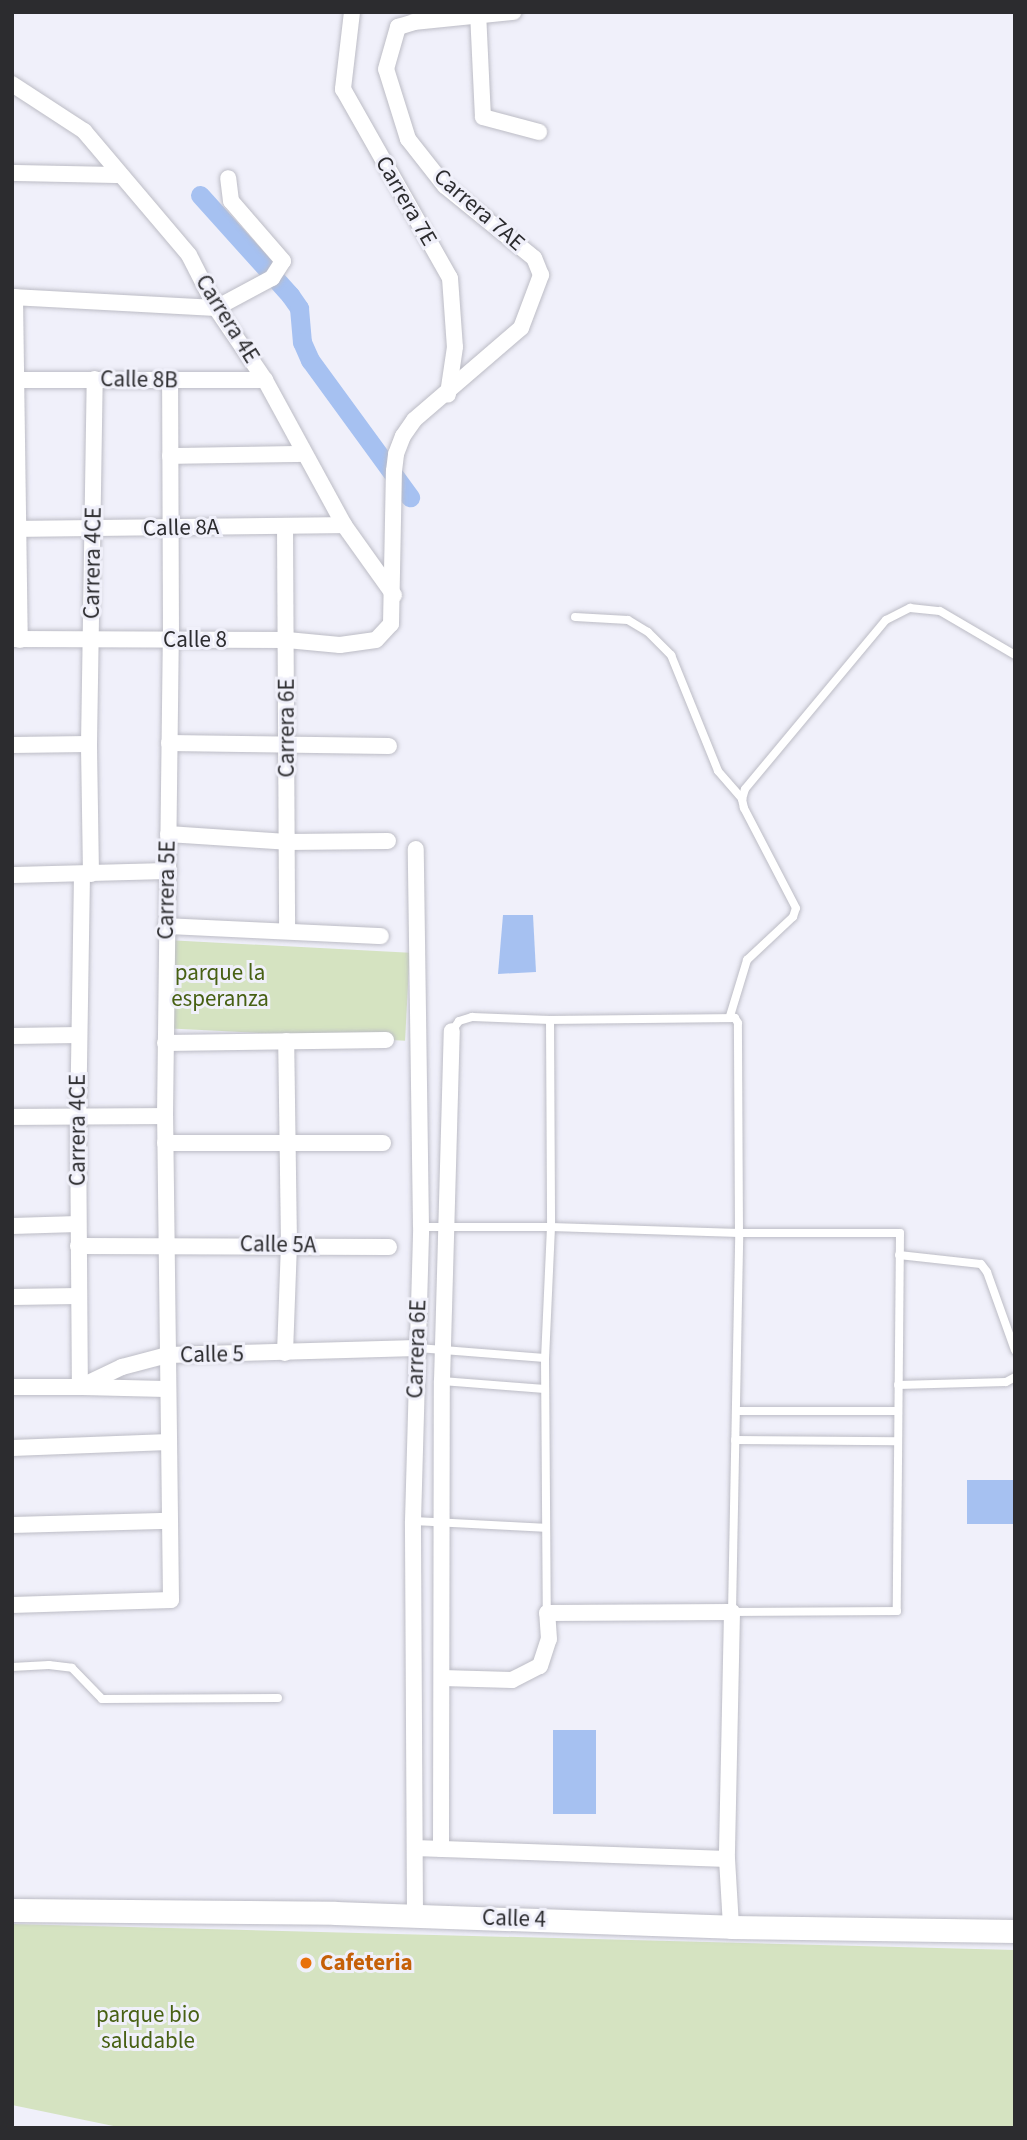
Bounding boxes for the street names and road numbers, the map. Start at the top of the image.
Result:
street label: Carrera 7E [369,151,443,251]
street label: Carrera 7AE [428,163,530,257]
street label: Carrera 4E [189,270,265,368]
street label: Calle 8B [100,366,178,394]
street label: Carrera 4CE [78,507,108,619]
street label: Calle 8A [143,514,219,542]
street label: Calle 8 [163,626,227,654]
street label: Carrera 6E [273,678,301,778]
street label: Carrera 5E [152,840,182,940]
street label: Carrera 4CE [64,1074,92,1186]
street label: Calle 5A [240,1231,316,1259]
street label: Carrera 6E [401,1299,433,1399]
street label: Calle 5 [180,1341,244,1369]
street label: Calle 4 [482,1904,546,1934]

